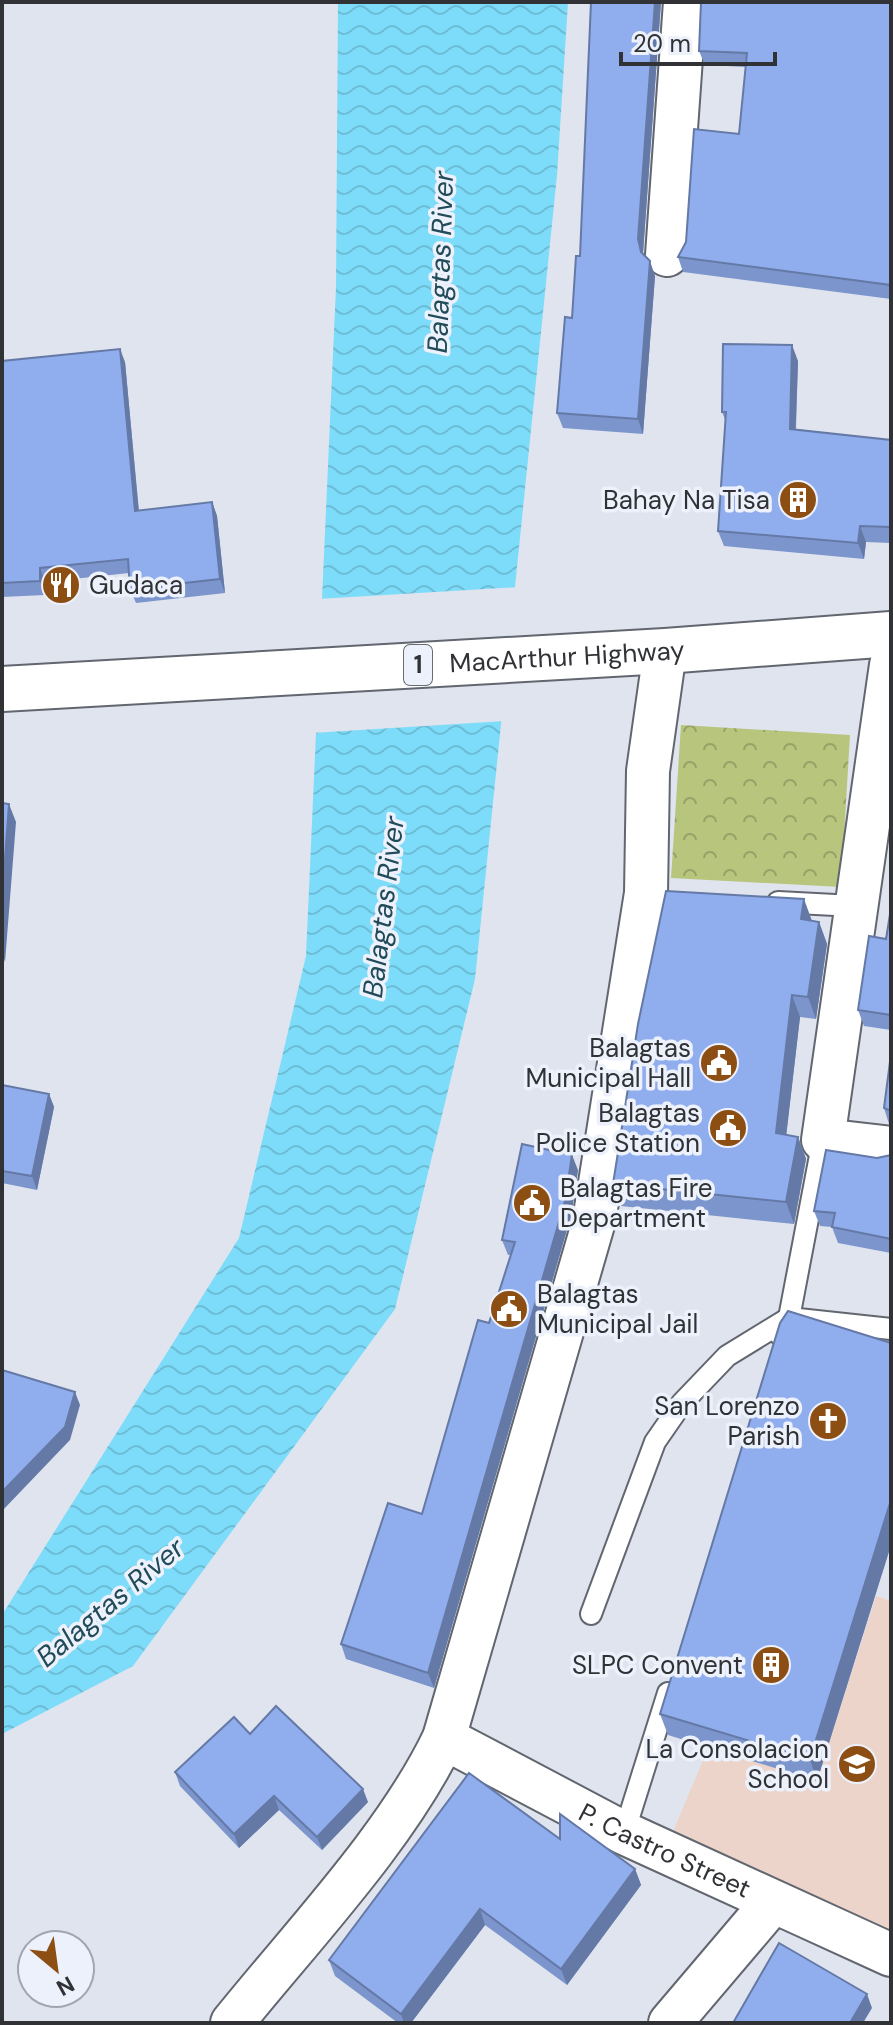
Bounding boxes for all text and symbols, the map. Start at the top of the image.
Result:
scale bar [621,16,775,66]
text: 20 m [633,28,691,59]
water label: Balagtas River [419,170,462,354]
building icon: Bahay Na Tisa [777,479,819,521]
place label: Bahay Na Tisa [603,483,770,517]
restaurant icon: Gudaca [40,564,82,606]
place label: Gudaca [89,568,183,602]
street label: MacArthur Highway [449,633,686,680]
road number: 1 [404,645,432,685]
water label: Balagtas River [354,814,413,1000]
place label: Balagtas Municipal Hall [525,1031,691,1095]
public building icon: Balagtas Municipal Hall [698,1042,740,1084]
place label: Balagtas Police Station [536,1096,700,1160]
public building icon: Balagtas Police Station [707,1107,749,1149]
place label: Balagtas Fire Department [560,1171,713,1235]
public building icon: Balagtas Fire Department [511,1182,553,1224]
place label: Balagtas Municipal Jail [537,1277,698,1341]
public building icon: Balagtas Municipal Jail [488,1288,530,1330]
place label: San Lorenzo Parish [654,1389,800,1453]
church icon: San Lorenzo Parish [807,1400,849,1442]
water label: Balagtas River [29,1529,193,1675]
building icon: SLPC Convent [750,1644,792,1686]
place label: SLPC Convent [572,1648,743,1682]
place label: La Consolacion School [645,1732,829,1796]
school or university icon: La Consolacion School [836,1743,878,1785]
street label: P. Castro Street [573,1795,756,1906]
north arrow [16,1929,96,2009]
text: N [51,1969,80,2003]

